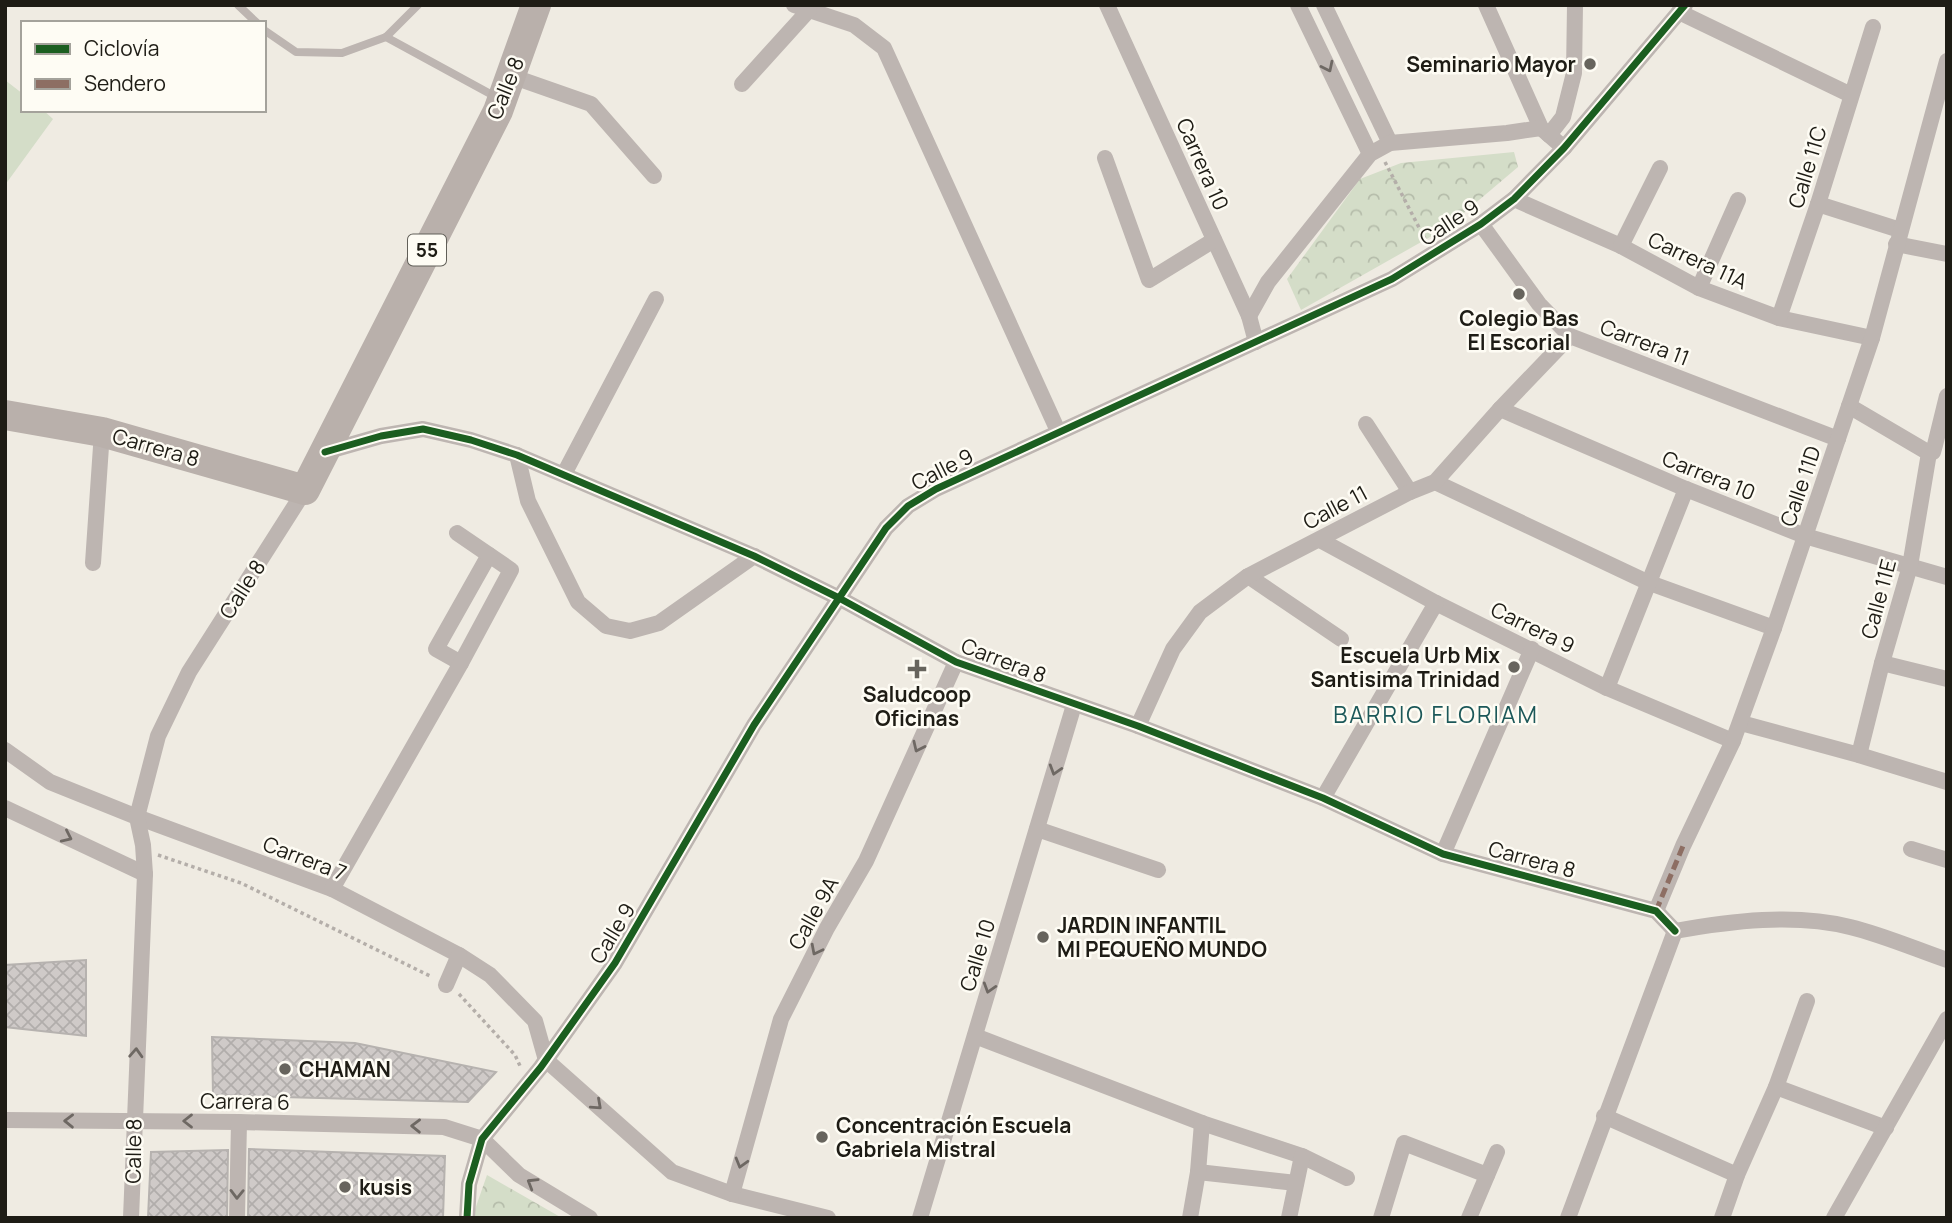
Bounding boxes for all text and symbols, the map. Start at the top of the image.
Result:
legend [21,21,266,112]
text: Ciclovía [84,34,159,62]
place label: Seminario Mayor [1406,50,1576,78]
street label: Calle 8 [480,53,530,123]
marker: Seminario Mayor [1582,56,1598,72]
one-way arrow [1320,60,1334,72]
text: Sendero [84,69,166,97]
street label: Carrera 10 [1170,114,1236,214]
street label: Calle 11C [1781,123,1833,211]
street label: Calle 9 [1414,192,1484,252]
street label: Carrera 11A [1644,225,1752,295]
road number: 55 [408,234,446,266]
marker: Colegio Bas El Escorial [1511,286,1527,302]
place label: Colegio Bas El Escorial [1459,304,1579,356]
street label: Carrera 11 [1596,312,1694,372]
street label: Carrera 8 [109,421,203,473]
street label: Calle 9 [906,442,978,496]
street label: Calle 11D [1773,442,1827,530]
street label: Carrera 10 [1658,444,1760,506]
street label: Calle 11 [1298,478,1372,536]
street label: Calle 8 [213,554,271,624]
street label: Calle 11E [1854,556,1902,642]
street label: Carrera 9 [1486,595,1580,659]
street label: Carrera 8 [957,631,1051,689]
place label: Escuela Urb Mix Santisima Trinidad [1311,641,1500,693]
marker: Saludcoop Oficinas [907,659,927,679]
marker: Escuela Urb Mix Santisima Trinidad [1506,659,1522,675]
place label: Saludcoop Oficinas [863,680,971,732]
district label: BARRIO FLORIAM [1333,698,1539,730]
one-way arrow [912,739,926,752]
one-way arrow [1048,764,1063,776]
one-way arrow [60,829,72,843]
street label: Carrera 7 [259,829,351,887]
street label: Carrera 8 [1485,834,1579,884]
street label: Calle 9A [782,872,844,954]
street label: Calle 9 [583,897,641,969]
place label: JARDIN INFANTIL MI PEQUEÑO MUNDO [1057,911,1267,963]
street label: Calle 10 [953,916,1001,994]
marker: JARDIN INFANTIL MI PEQUEÑO MUNDO [1035,929,1051,945]
one-way arrow [811,943,825,955]
one-way arrow [983,982,998,994]
one-way arrow [129,1047,144,1058]
place label: CHAMAN [299,1055,391,1083]
marker: CHAMAN [277,1061,293,1077]
street label: Carrera 6 [200,1086,290,1116]
one-way arrow [589,1097,602,1109]
place label: Concentración Escuela Gabriela Mistral [836,1111,1071,1163]
one-way arrow [63,1113,74,1128]
one-way arrow [183,1114,194,1129]
street label: Calle 8 [118,1118,148,1184]
one-way arrow [410,1118,421,1134]
marker: Concentración Escuela Gabriela Mistral [814,1129,830,1145]
one-way arrow [734,1157,749,1169]
place label: kusis [359,1173,412,1201]
one-way arrow [527,1178,540,1191]
marker: kusis [337,1179,353,1195]
one-way arrow [230,1189,245,1200]

